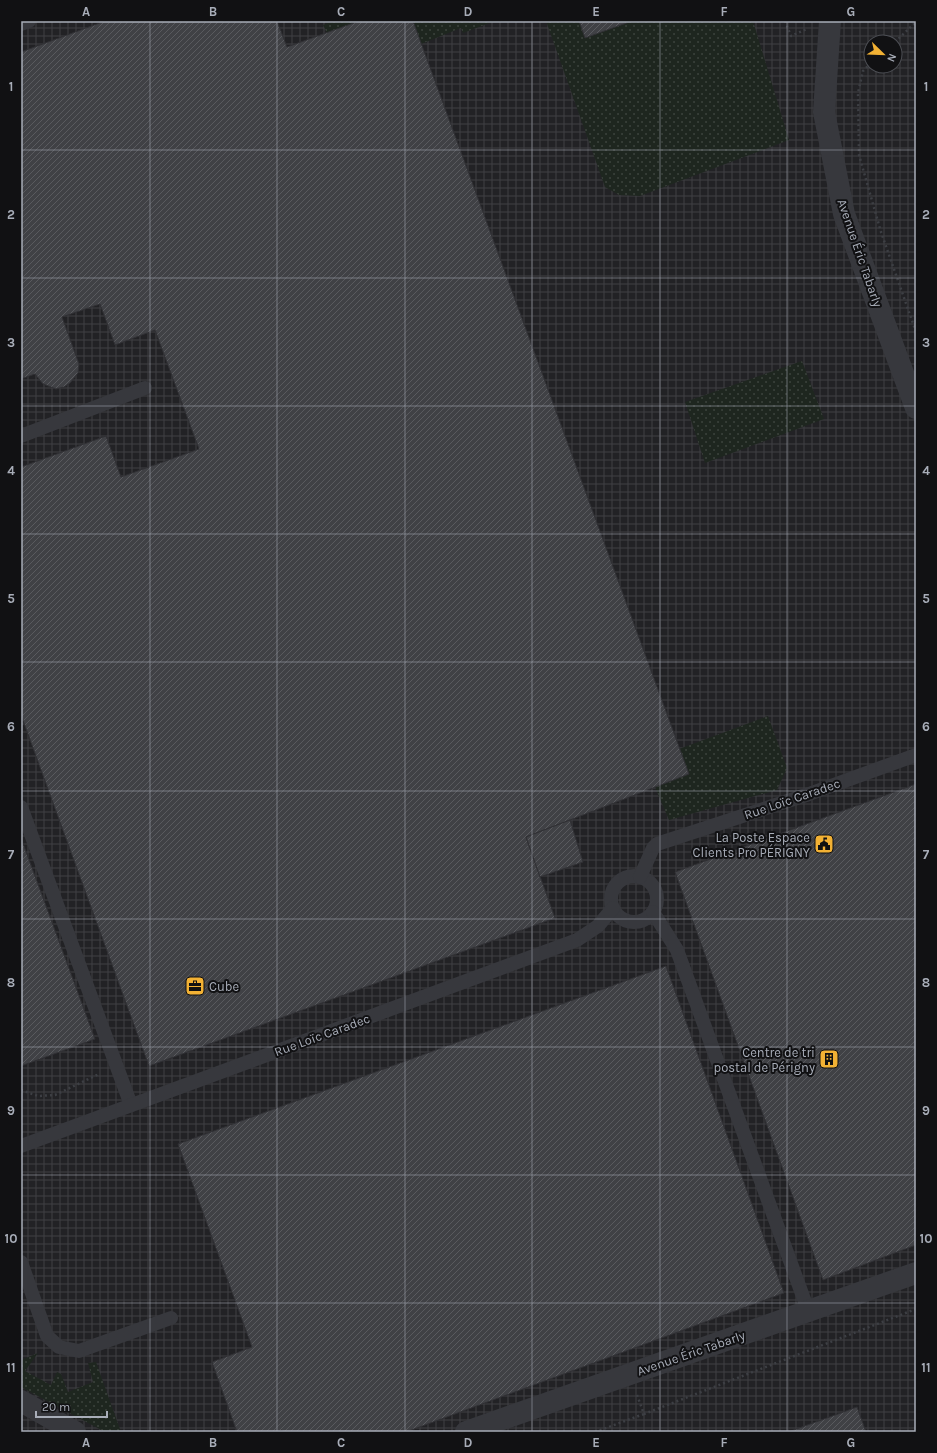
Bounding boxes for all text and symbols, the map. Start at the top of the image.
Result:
text: A [82,4,90,19]
text: B [209,4,217,19]
text: C [337,4,345,19]
text: D [464,4,473,19]
text: E [592,4,600,19]
text: F [720,4,728,19]
text: G [847,4,855,19]
north arrow [863,34,903,74]
text: N [884,52,899,64]
text: 1 [9,79,13,94]
text: 1 [924,79,928,94]
street label: Avenue Éric Tabarly [834,196,887,309]
text: 2 [7,207,15,222]
text: 2 [922,207,930,222]
text: 3 [7,335,15,350]
text: 3 [922,335,930,350]
text: 4 [7,463,15,478]
text: 4 [922,463,930,478]
text: 5 [7,591,15,606]
text: 5 [922,591,930,606]
text: 6 [7,719,15,734]
text: 6 [922,719,930,734]
street label: Rue Loïc Caradec [742,776,842,822]
place label: La Poste Espace Clients Pro PÉRIGNY [693,830,810,860]
public building icon: La Poste Espace Clients Pro PÉRIGNY [813,833,835,855]
text: 7 [8,847,15,862]
text: 7 [923,847,930,862]
text: 8 [7,975,15,990]
office icon: Cube [184,975,206,997]
text: 8 [922,975,930,990]
place label: Cube [209,979,240,994]
street label: Rue Loïc Caradec [272,1011,372,1059]
place label: Centre de tri postal de Périgny [714,1045,815,1075]
building icon: Centre de tri postal de Périgny [818,1048,840,1070]
text: 9 [7,1103,15,1118]
text: 9 [922,1103,930,1118]
text: 10 [5,1231,17,1246]
text: 10 [920,1231,932,1246]
street label: Avenue Éric Tabarly [634,1326,747,1379]
text: 11 [6,1360,16,1375]
text: 11 [921,1360,931,1375]
scale bar [36,1393,107,1419]
text: 20 m [42,1400,70,1414]
text: A [82,1435,90,1450]
text: B [209,1435,217,1450]
text: C [337,1435,345,1450]
text: D [464,1435,473,1450]
text: E [592,1435,600,1450]
text: F [720,1435,728,1450]
text: G [847,1435,855,1450]

